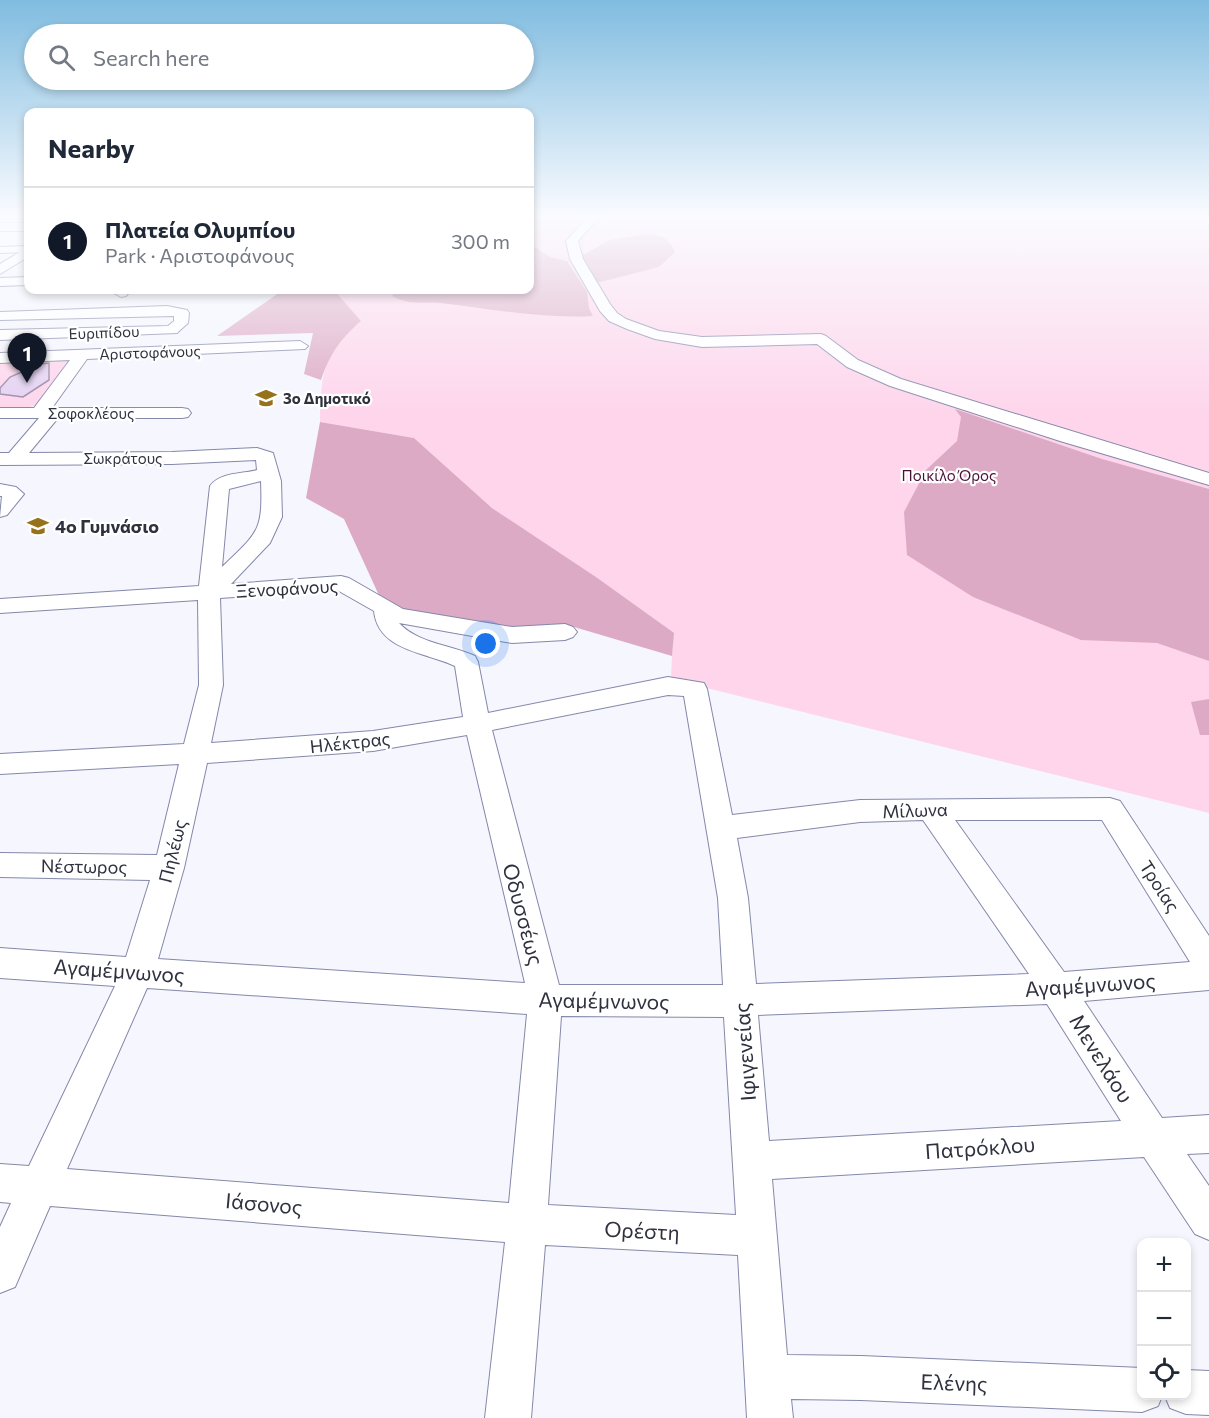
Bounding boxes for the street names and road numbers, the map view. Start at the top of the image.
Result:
street label: Ευριπίδου [68,322,140,342]
street label: Αριστοφάνους [99,341,201,363]
street label: Σοφοκλέους [48,404,134,422]
street label: Σωκράτους [83,449,163,467]
street label: Ξενοφάνους [235,574,339,602]
street label: Ηλέκτρας [309,727,391,757]
street label: Μίλωνα [882,798,948,822]
street label: Πηλέως [154,817,191,885]
street label: Νέστωρος [41,854,128,878]
street label: Τροίας [1135,856,1185,916]
street label: Οδυσσέως [498,860,550,968]
street label: Αγαμέμνωνος [53,953,185,987]
street label: Αγαμέμνωνος [1024,967,1156,1001]
street label: Αγαμέμνωνος [538,986,670,1014]
street label: Ιφιγενείας [728,1002,760,1102]
street label: Μενελάου [1065,1009,1139,1107]
street label: Πατρόκλου [924,1131,1036,1163]
street label: Ιάσονος [225,1187,303,1219]
street label: Ορέστη [604,1216,680,1244]
street label: Ελένης [920,1368,988,1396]

